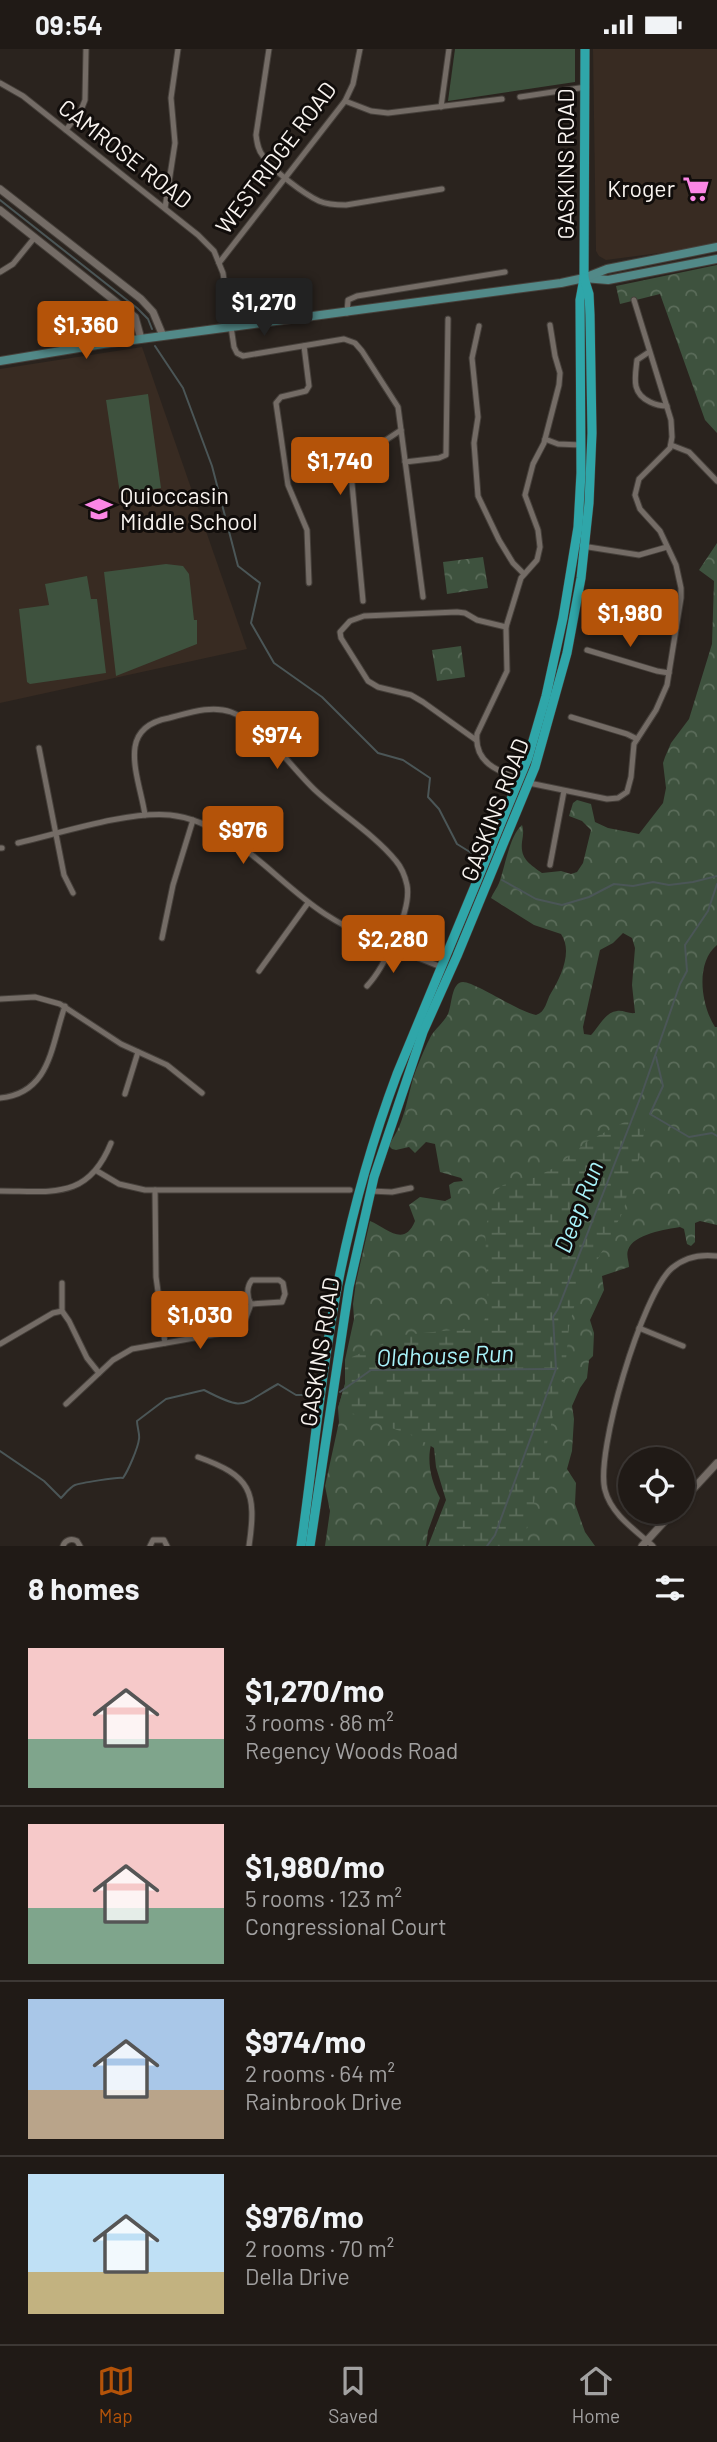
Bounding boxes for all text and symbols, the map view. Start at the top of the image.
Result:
text: 09:54 [35,9,103,40]
street label: WESTRIDGE ROAD [209,76,342,239]
street label: GASKINS ROAD [551,89,579,239]
street label: CAMROSE ROAD [53,93,198,214]
place label: Kroger [607,174,676,202]
supermarket icon: Kroger [681,174,711,204]
pin: $1,270 [207,279,321,338]
text: $1,270 [232,287,296,315]
pin: $1,360 [29,301,143,361]
text: $1,360 [53,310,119,338]
pin: $1,740 [283,437,397,497]
text: $1,740 [307,446,373,474]
place label: Quioccasin Middle School [120,481,258,535]
school or university icon: Quioccasin Middle School [84,494,114,524]
pin: $1,980 [573,589,687,649]
text: $1,980 [597,598,663,626]
pin: $974 [236,711,318,771]
text: $974 [252,720,302,748]
street label: GASKINS ROAD [454,734,534,885]
pin: $976 [202,807,284,866]
text: $976 [218,815,268,843]
pin: $2,280 [336,915,450,975]
text: $2,280 [358,924,428,952]
water label: Deep Run [547,1156,608,1256]
street label: GASKINS ROAD [293,1275,345,1428]
pin: $1,030 [143,1291,257,1351]
text: $1,030 [167,1300,233,1328]
water label: Oldhouse Run [376,1338,514,1371]
map controls [618,1447,695,1524]
button: locate [618,1447,695,1524]
icon: filters [651,1569,689,1607]
text: 8 homes [28,1570,139,1606]
text: $1,270/mo [245,1672,385,1708]
icon: home [84,1676,168,1760]
text: 3 rooms · 86 m² [245,1708,394,1736]
text: Regency Woods Road [245,1736,458,1764]
text: $1,980/mo [245,1848,385,1884]
icon: home [84,1852,168,1936]
text: 5 rooms · 123 m² [245,1884,402,1912]
text: Congressional Court [245,1912,447,1940]
text: $974/mo [245,2023,366,2059]
icon: home [84,2027,168,2111]
text: 2 rooms · 64 m² [245,2059,395,2087]
text: Rainbrook Drive [245,2087,402,2115]
text: $976/mo [245,2198,364,2234]
icon: home [84,2202,168,2286]
text: 2 rooms · 70 m² [245,2234,394,2262]
text: Della Drive [245,2262,350,2290]
tab: Map [97,2362,135,2427]
tab: Saved [328,2362,378,2427]
tab: Home [572,2362,620,2427]

